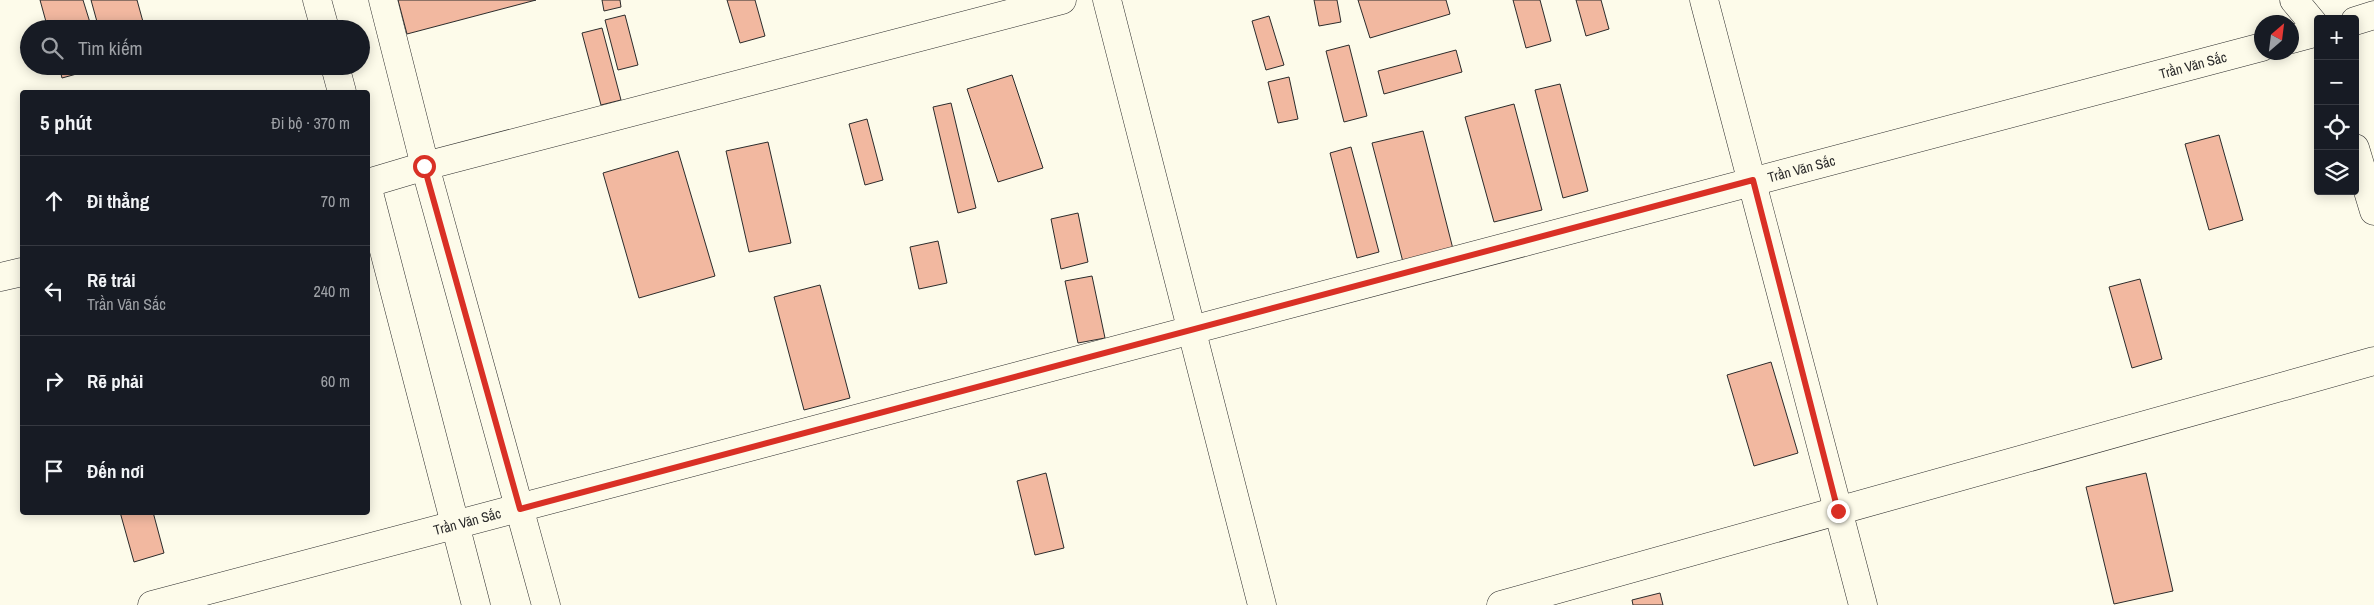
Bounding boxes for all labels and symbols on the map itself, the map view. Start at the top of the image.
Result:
north arrow [2254,15,2299,60]
street label: Trần Văn Sắc [2157,48,2229,83]
street label: Trần Văn Sắc [1766,151,1837,186]
route start [413,155,436,178]
route end [1827,500,1850,523]
street label: Trần Văn Sắc [431,504,503,539]

